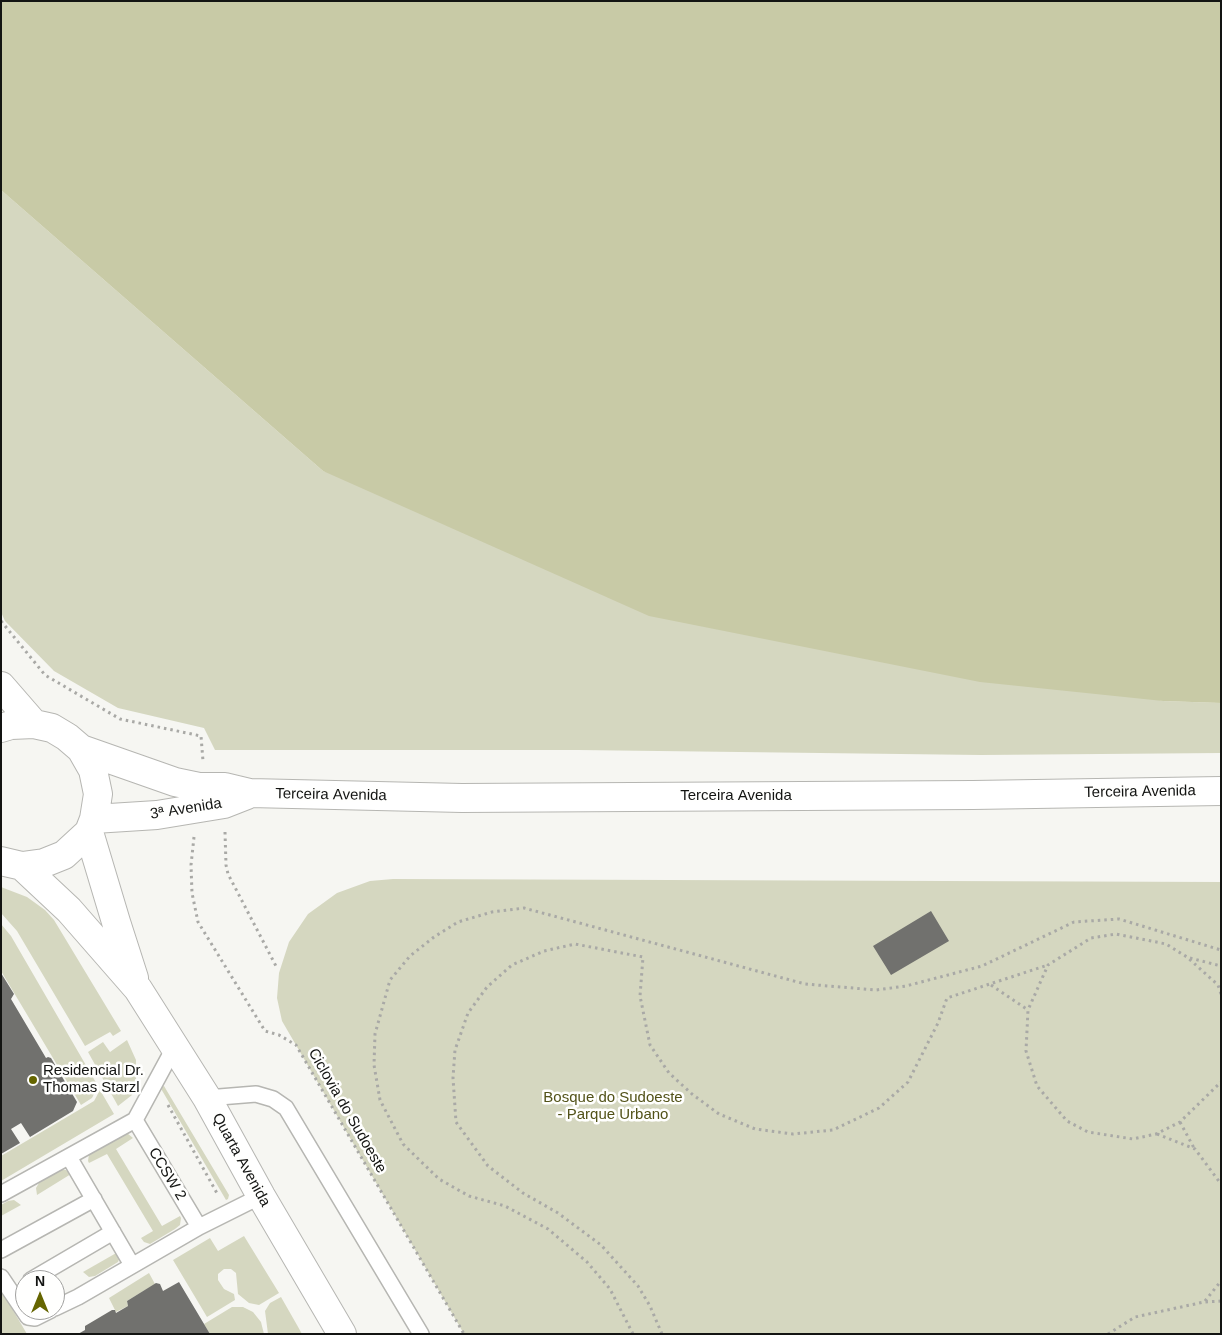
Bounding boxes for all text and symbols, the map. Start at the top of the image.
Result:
street label: Terceira Avenida [1084,782,1196,802]
street label: Terceira Avenida [275,785,387,805]
street label: Terceira Avenida [680,787,792,805]
street label: 3ª Avenida [149,794,223,824]
street label: Ciclovia do Sudoeste [304,1045,390,1177]
place label: Residencial Dr. Thomas Starzl [43,1062,144,1097]
marker: Residencial Dr. Thomas Starzl [27,1074,39,1086]
park label: Bosque do Sudoeste - Parque Urbano [543,1089,683,1124]
street label: Quarta Avenida [208,1110,274,1210]
street label: CCSW 2 [144,1144,190,1204]
north arrow [15,1270,65,1320]
text: N [35,1273,45,1289]

